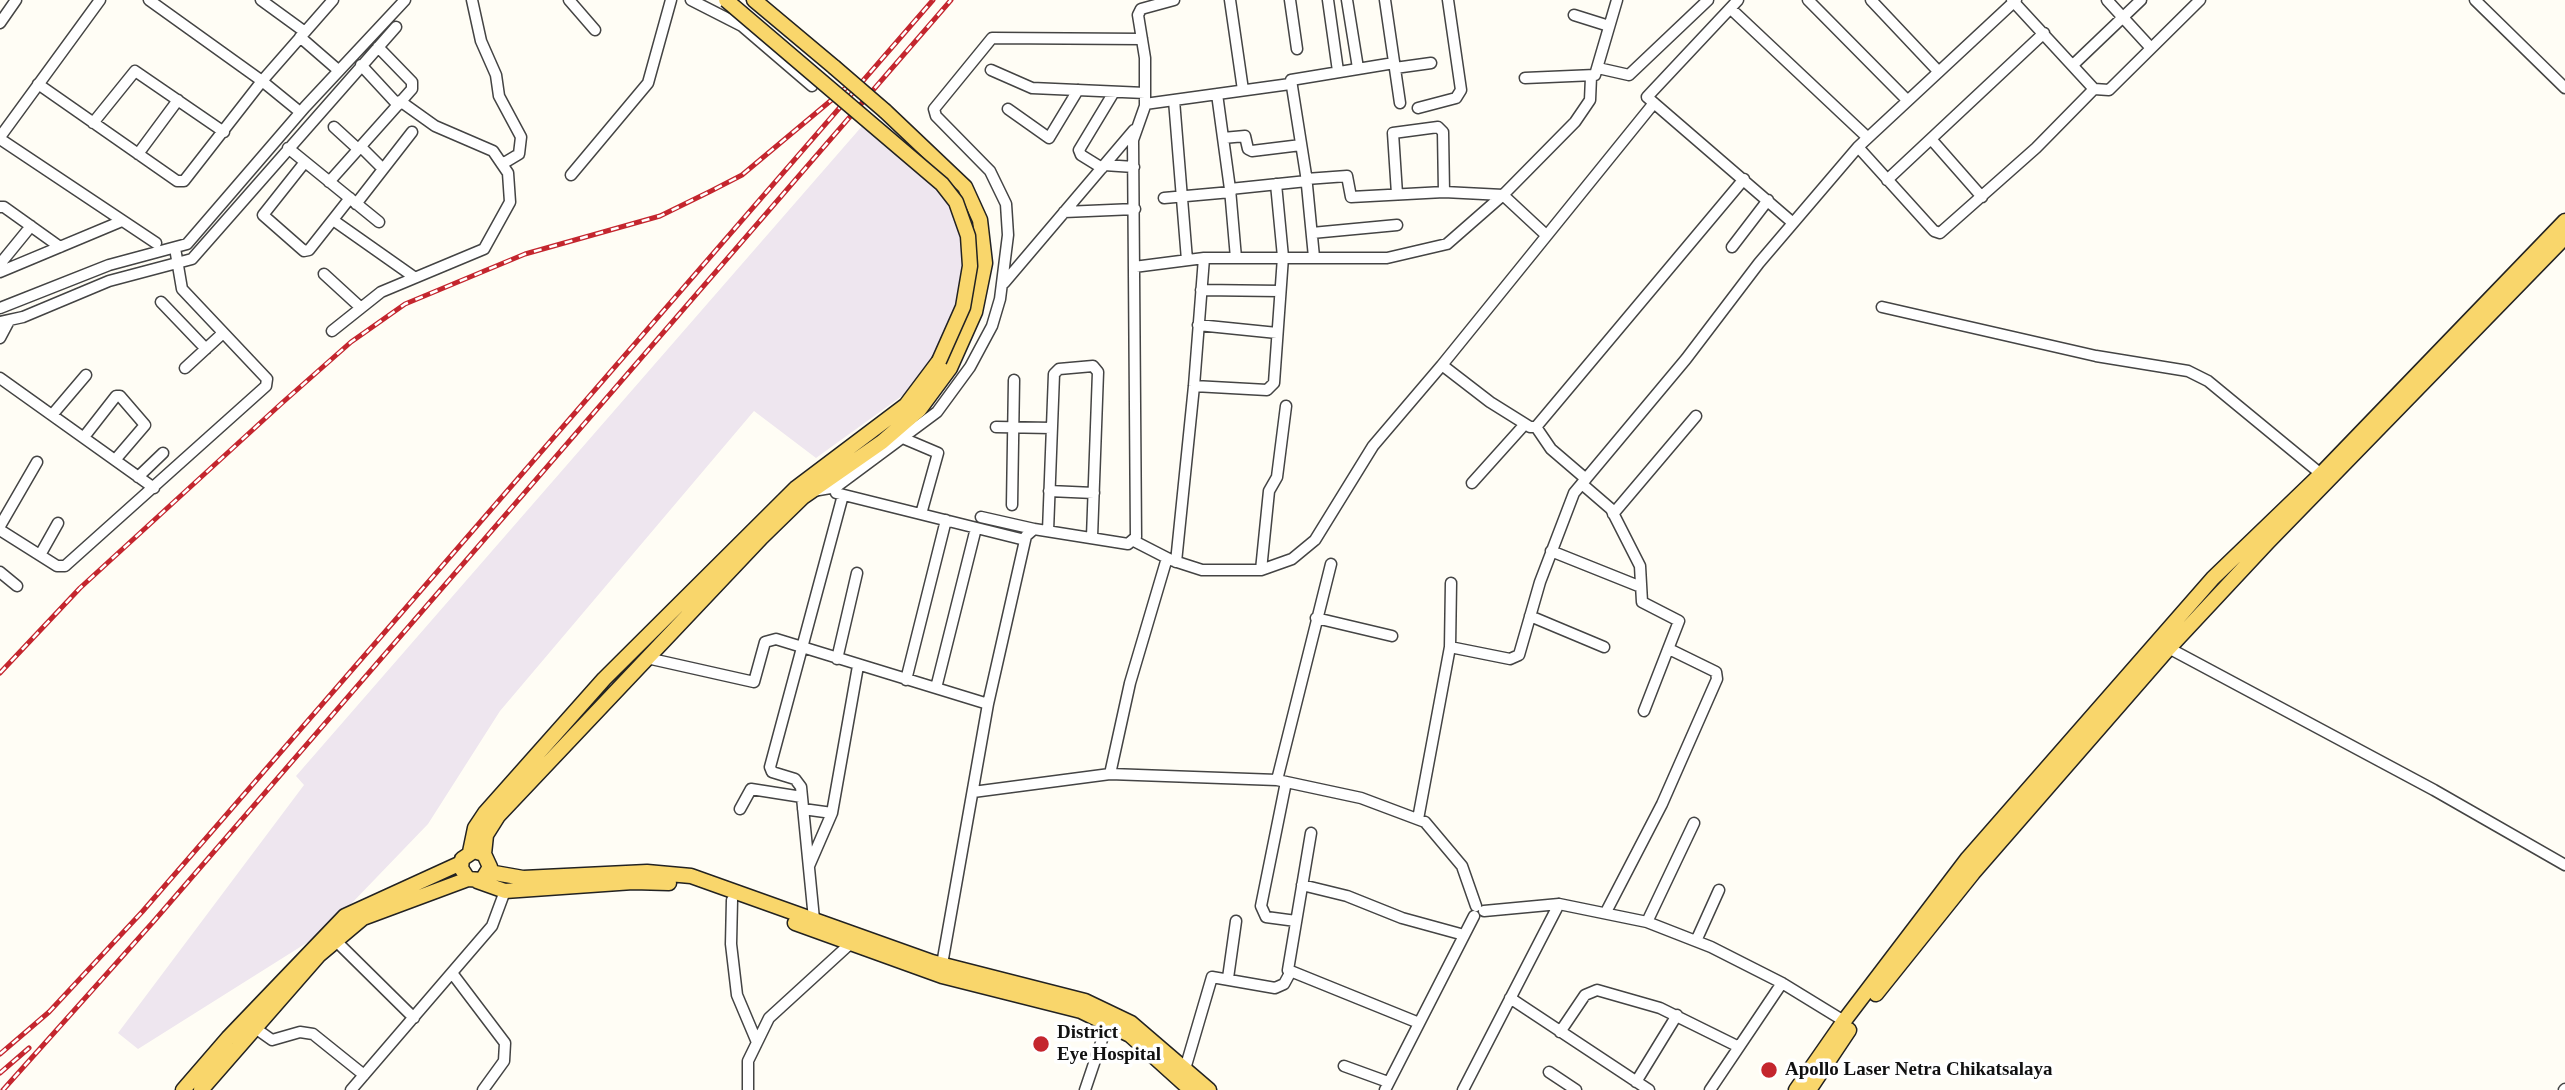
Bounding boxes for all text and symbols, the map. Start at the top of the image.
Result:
place label: District Eye Hospital [1057,1022,1161,1066]
marker: District Eye Hospital [1031,1034,1051,1054]
place label: Apollo Laser Netra Chikatsalaya [1785,1059,2053,1081]
marker: Apollo Laser Netra Chikatsalaya [1759,1060,1779,1080]

